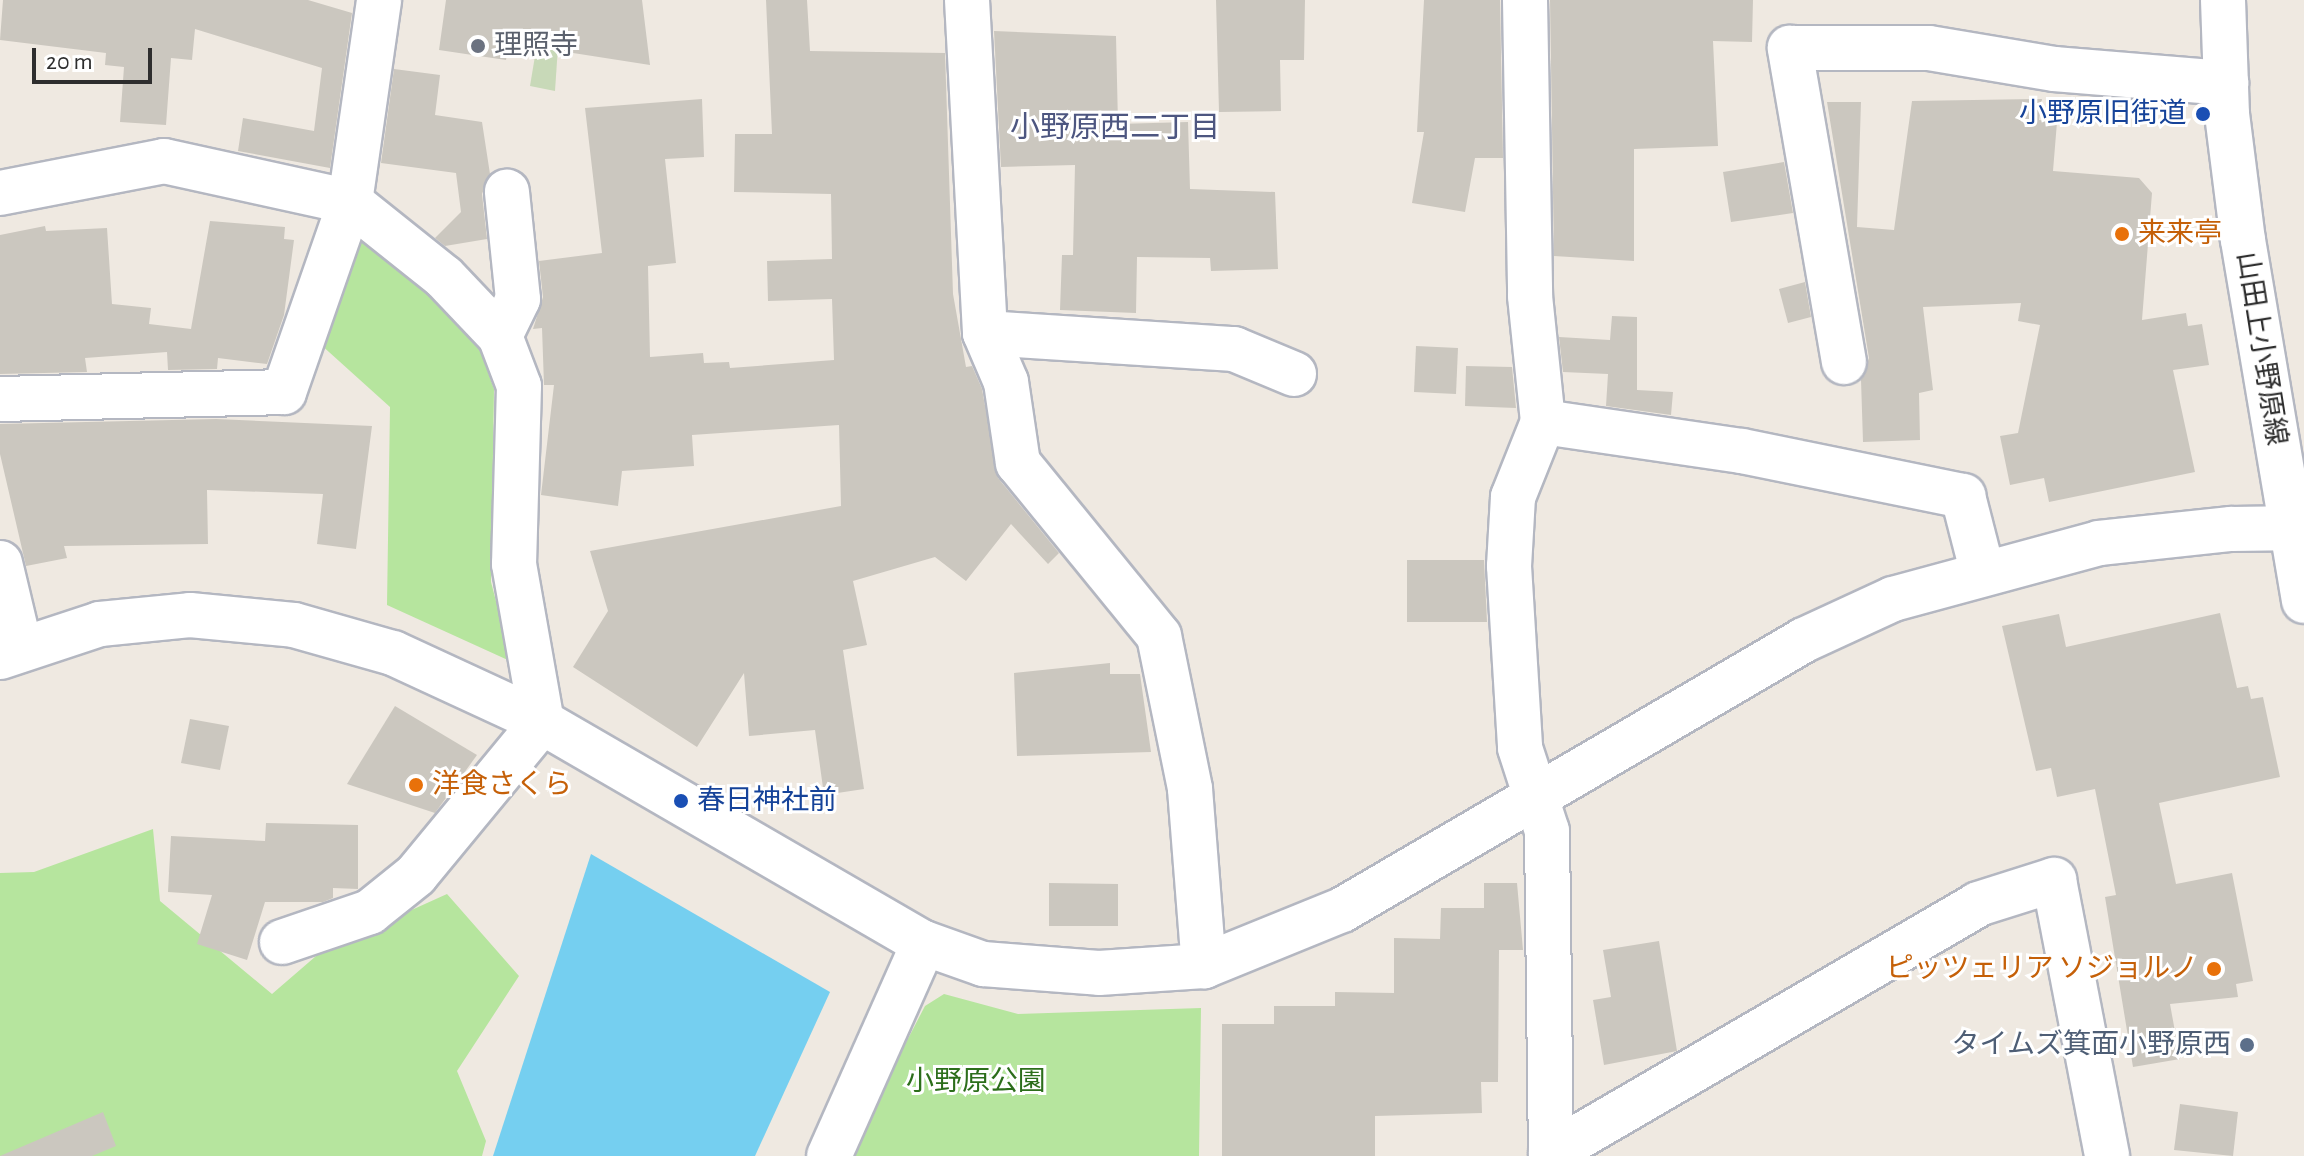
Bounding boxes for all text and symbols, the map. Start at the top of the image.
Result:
place label: 理照寺 [494,29,578,63]
scale bar [36,32,156,82]
marker: 理照寺 [469,37,487,55]
text: 20 m [46,50,93,74]
place label: 小野原旧街道 [2019,97,2187,131]
marker: 小野原旧街道 [2194,105,2212,123]
district label: 小野原西二丁目 [1010,110,1220,146]
place label: 来来亭 [2138,217,2222,251]
marker: 来来亭 [2113,225,2131,243]
street label: 山田上小野原線 [2229,250,2293,448]
place label: 洋食さくら [432,768,572,802]
marker: 洋食さくら [407,776,425,794]
place label: 春日神社前 [697,784,837,818]
marker: 春日神社前 [672,792,690,810]
place label: ピッツェリア ソジョルノ [1885,952,2198,986]
marker: ピッツェリア ソジョルノ [2205,960,2223,978]
place label: タイムズ箕面小野原西 [1951,1028,2231,1062]
marker: タイムズ箕面小野原西 [2238,1036,2256,1054]
park label: 小野原公園 [906,1065,1046,1099]

